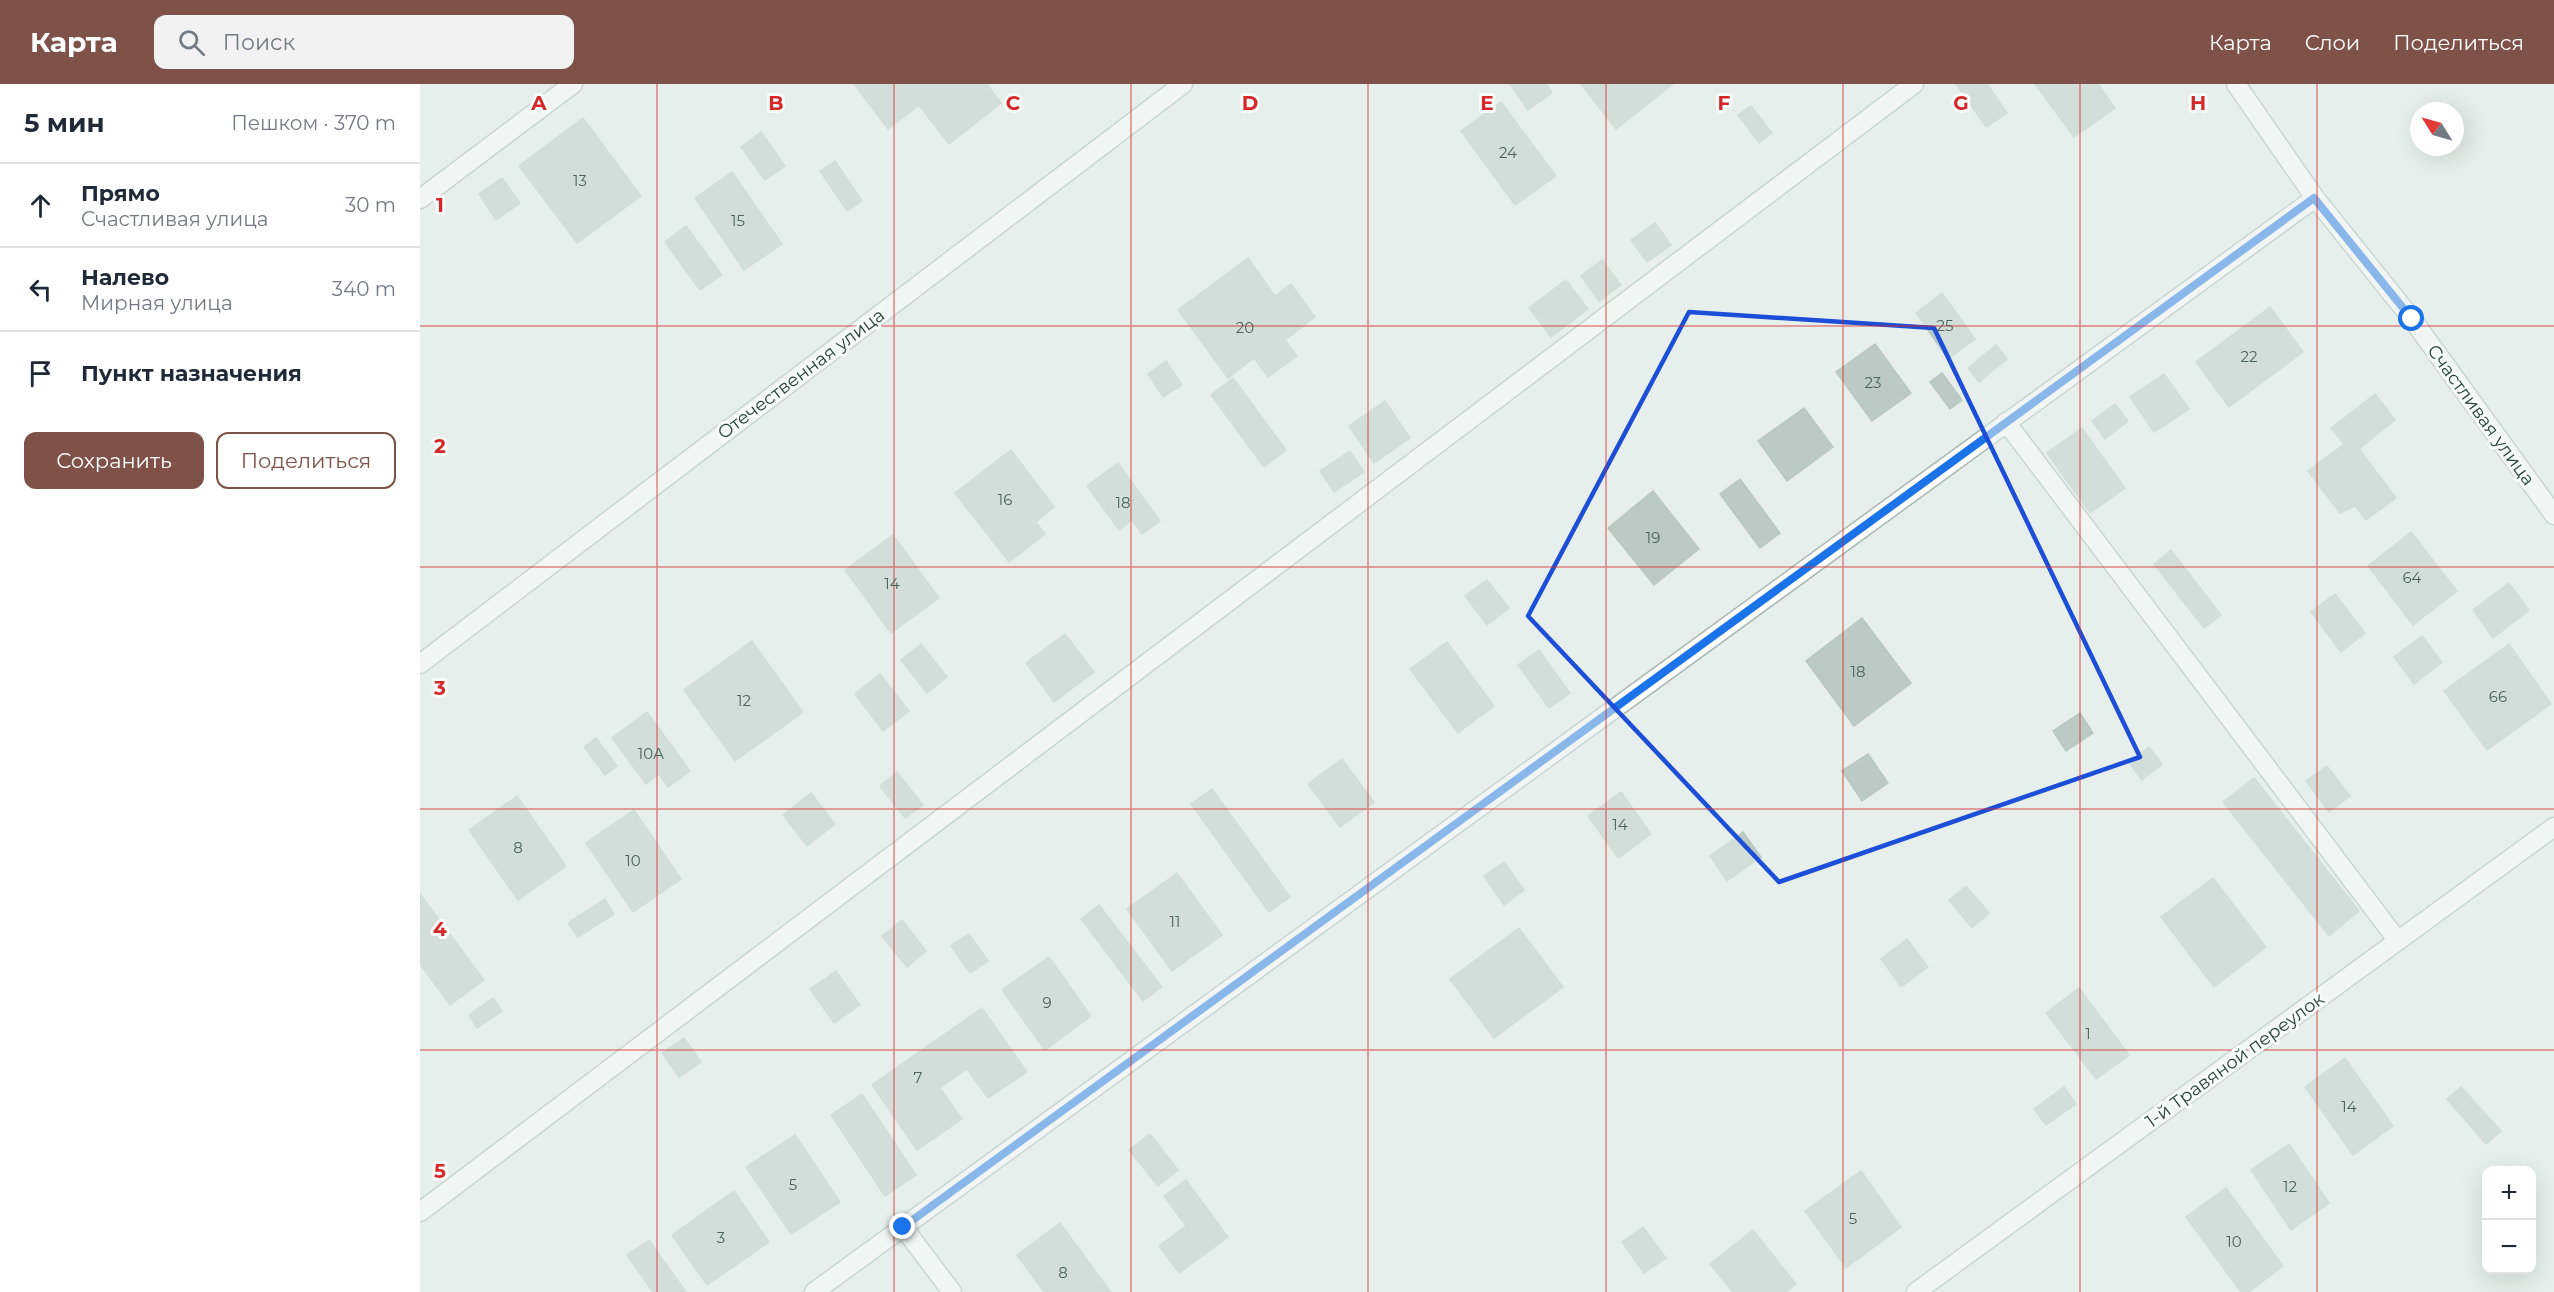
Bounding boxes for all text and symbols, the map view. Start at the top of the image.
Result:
search box [154,15,574,69]
text: Карта [30,25,118,59]
icon: search [175,26,208,59]
text: Поиск [223,29,295,56]
text: Карта [2209,30,2272,55]
text: Слои [2305,30,2360,55]
text: Поделиться [2393,30,2524,55]
text: A [530,91,547,115]
text: B [768,91,784,115]
text: C [1006,91,1021,115]
text: D [1242,91,1258,115]
text: E [1480,91,1494,115]
text: F [1718,91,1731,115]
text: G [1953,91,1969,115]
text: H [2190,91,2206,115]
north arrow [2410,102,2464,156]
text: 5 мин [24,107,105,139]
text: Пешком · 370 m [231,111,396,135]
house number: 24 [1499,143,1517,162]
house number: 13 [573,171,587,190]
text: Прямо [81,180,160,207]
icon: ahead [24,189,57,222]
text: 30 m [345,193,396,217]
text: 1 [436,193,444,217]
text: Счастливая улица [81,207,269,231]
house number: 15 [731,211,745,230]
text: Налево [81,264,169,291]
icon: left [24,273,57,306]
text: 340 m [332,277,396,301]
text: Мирная улица [81,291,233,315]
street label: Отечественная улица [713,304,889,444]
route start [2398,305,2424,331]
house number: 25 [1936,316,1954,335]
house number: 20 [1236,318,1254,337]
street label: Счастливая улица [2423,340,2539,490]
house number: 22 [2240,347,2258,366]
icon: arrive [24,357,57,390]
text: Пункт назначения [81,360,302,387]
house number: 23 [1865,373,1881,392]
button: Сохранить [24,432,204,489]
button: Поделиться [216,432,396,489]
text: 2 [434,434,446,458]
house number: 16 [998,490,1012,509]
house number: 18 [1116,493,1131,512]
house number: 19 [1646,528,1660,547]
house number: 64 [2402,568,2422,587]
house number: 14 [884,574,900,593]
house number: 18 [1851,662,1866,681]
text: 3 [433,676,446,700]
house number: 66 [2489,687,2507,706]
house number: 12 [737,691,751,710]
house number: 10А [638,744,664,763]
house number: 14 [1612,815,1628,834]
house number: 8 [513,838,523,857]
house number: 10 [625,851,641,870]
house number: 11 [1170,912,1180,931]
text: 4 [433,917,447,941]
street label: 1-й Травяной переулок [2141,987,2329,1132]
house number: 9 [1042,993,1052,1012]
house number: 1 [2085,1024,2091,1043]
house number: 7 [914,1068,923,1087]
house number: 14 [2341,1097,2357,1116]
text: 5 [434,1159,446,1183]
map controls [2482,1166,2536,1274]
button: + [2482,1166,2536,1220]
house number: 5 [789,1175,797,1194]
house number: 12 [2283,1177,2297,1196]
house number: 5 [1849,1209,1857,1228]
route end [889,1213,915,1239]
button: − [2482,1220,2536,1274]
house number: 3 [717,1228,725,1247]
house number: 10 [2226,1232,2242,1251]
house number: 8 [1058,1263,1068,1282]

